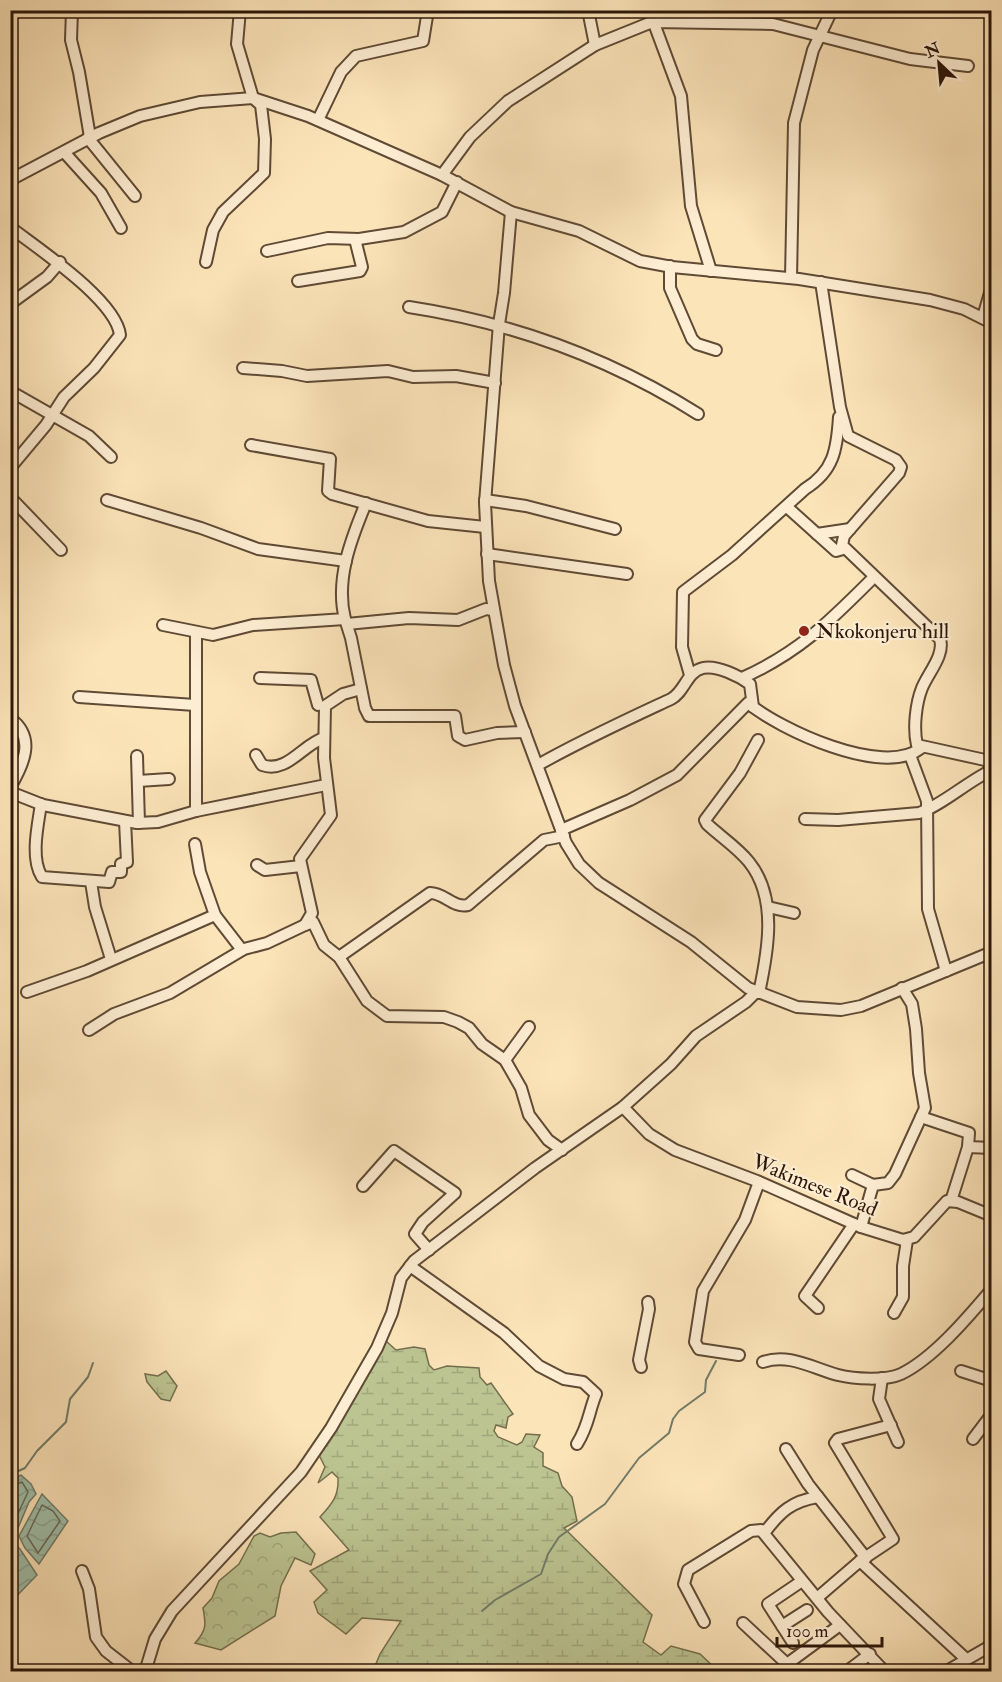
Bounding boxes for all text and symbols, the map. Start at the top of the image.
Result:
north arrow [909,33,969,93]
text: N [921,38,944,63]
place label: Nkokonjeru hill [816,618,950,645]
marker: Nkokonjeru hill [797,624,811,638]
street label: Wakimese Road [747,1148,882,1223]
scale bar [777,1610,882,1648]
text: 100 m [786,1620,829,1643]

